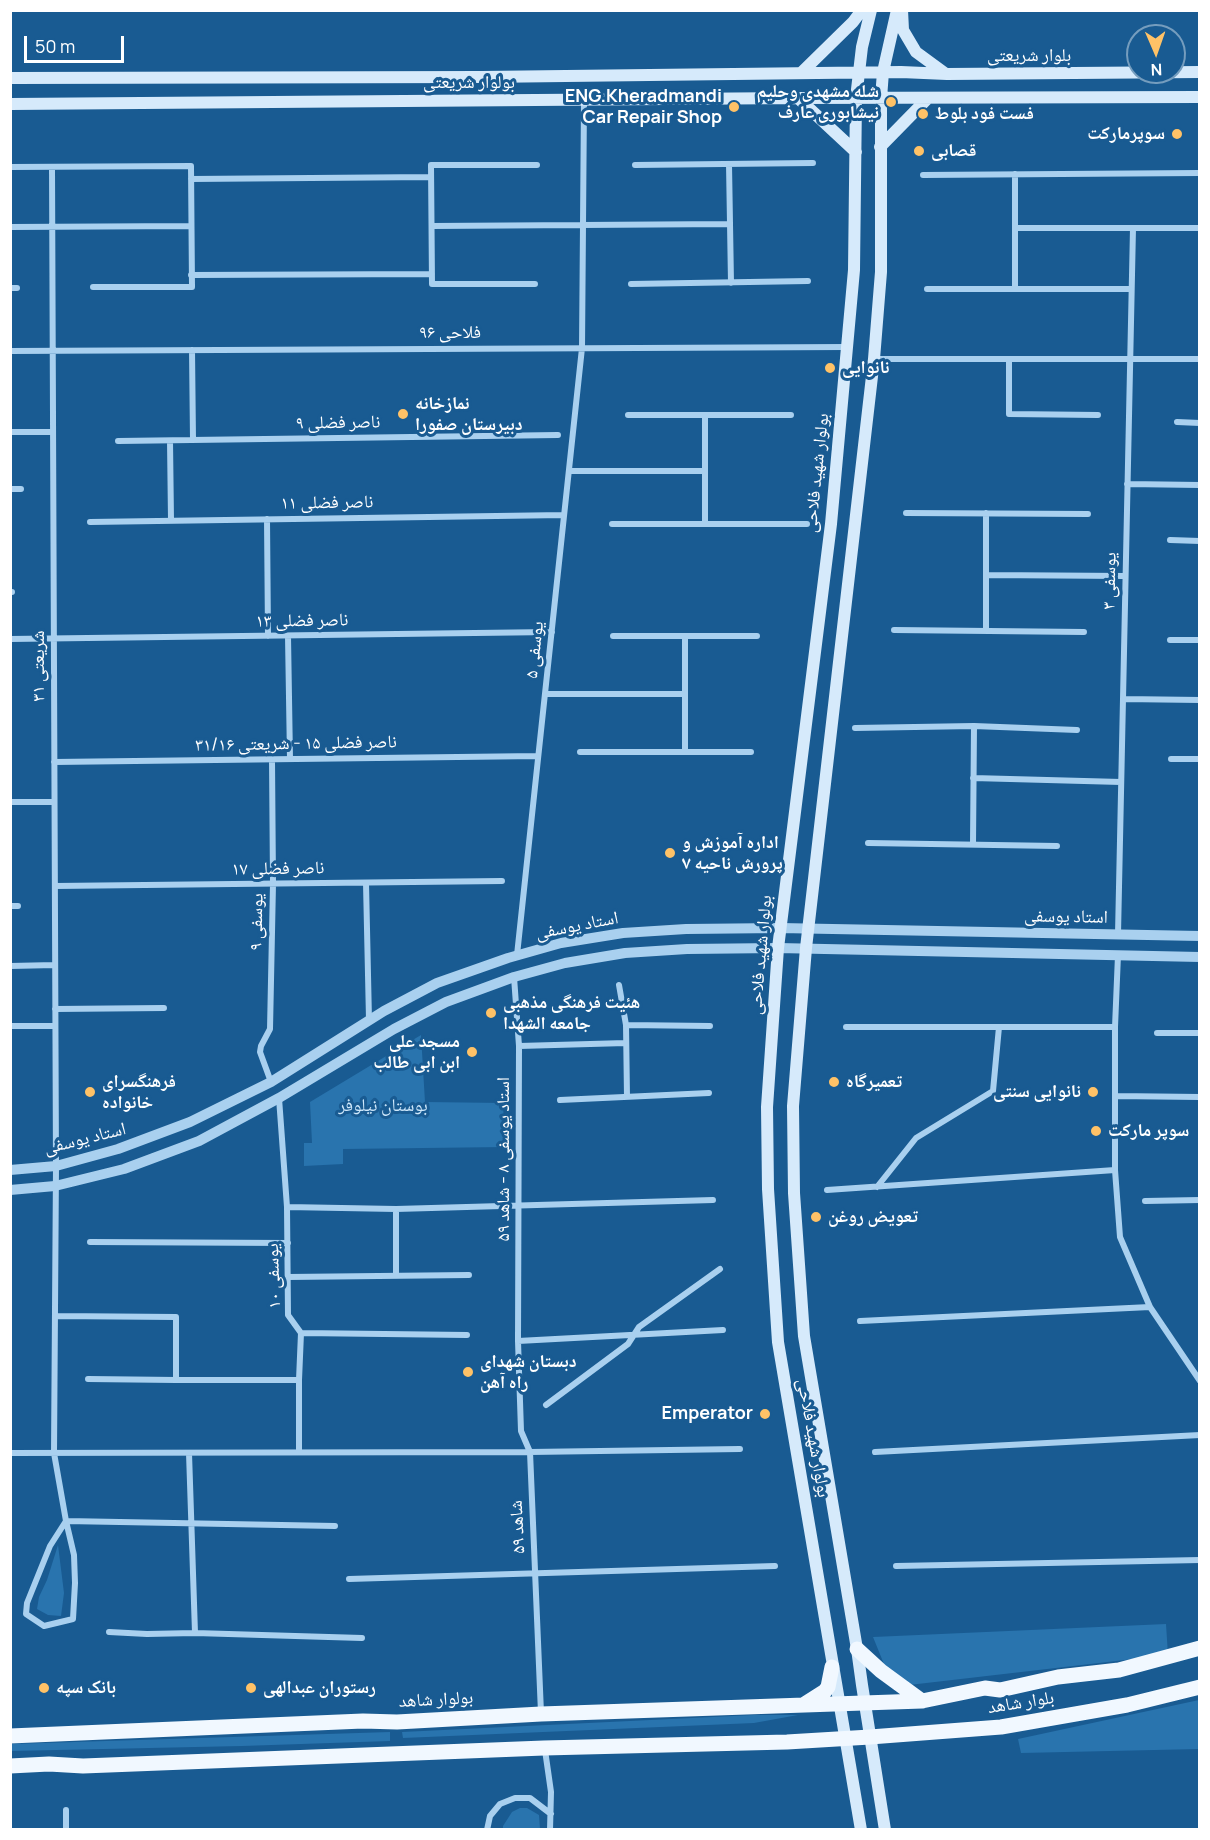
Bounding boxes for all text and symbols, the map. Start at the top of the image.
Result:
scale bar [27,24,128,62]
north arrow [1126,24,1186,84]
text: 50 m [35,34,75,58]
street label: بلوار شریعتی [987,45,1071,67]
text: N [1150,59,1163,81]
street label: بولوار شریعتی [423,72,515,94]
place label: شله مشهدی وحلیم نیشابوری عارف [757,81,879,124]
place label: ENG.Kheradmandi Car Repair Shop [565,86,722,128]
marker: شله مشهدی وحلیم نیشابوری عارف [884,95,898,109]
marker: ENG.Kheradmandi Car Repair Shop [727,100,741,114]
place label: فست فود بلوط [935,103,1034,125]
marker: فست فود بلوط [916,107,930,121]
place label: سوپرمارکت [1087,123,1165,145]
marker: سوپرمارکت [1170,127,1184,141]
place label: قصابی [931,140,976,162]
marker: قصابی [912,144,926,158]
street label: فلاحی ۹۶ [419,322,481,344]
place label: نانوایی [842,357,890,379]
marker: نانوایی [823,361,837,375]
place label: نمازخانه دبیرستان صفورا [415,393,523,436]
marker: نمازخانه دبیرستان صفورا [396,407,410,421]
street label: ناصر فضلی ۹ [296,411,380,435]
street label: بولوار شهید فلاحی [800,412,834,534]
street label: ناصر فضلی ۱۱ [281,491,373,515]
street label: یوسفی ۳ [1099,552,1121,610]
street label: ناصر فضلی ۱۳ [256,609,348,633]
street label: یوسفی ۵ [521,620,549,680]
street label: شریعتی ۳۱ [28,630,50,702]
street label: ناصر فضلی ۱۵ - شریعتی ۳۱/۱۶ [195,731,397,757]
place label: اداره آموزش و پرورش ناحیه ۷ [682,832,783,874]
marker: اداره آموزش و پرورش ناحیه ۷ [663,846,677,860]
street label: ناصر فضلی ۱۷ [232,857,324,881]
street label: یوسفی ۹ [246,893,268,951]
street label: بولوار شهید فلاحی [745,894,777,1016]
street label: استاد یوسفی [1024,905,1108,929]
street label: استاد یوسفی [534,907,620,945]
place label: هئیت فرهنگی مذهبی جامعه الشهدا [503,992,640,1034]
marker: هئیت فرهنگی مذهبی جامعه الشهدا [484,1006,498,1020]
place label: مسجد علی ابن ابی طالب [373,1031,460,1074]
marker: مسجد علی ابن ابی طالب [465,1045,479,1059]
place label: فرهنگسرای خانواده [102,1071,176,1114]
place label: تعمیرگاه [846,1071,902,1093]
marker: تعمیرگاه [827,1075,841,1089]
street label: استاد یوسفی ۸ - شاهد ۵۹ [493,1077,515,1241]
place label: نانوایی سنتی [993,1081,1081,1103]
marker: فرهنگسرای خانواده [83,1085,97,1099]
marker: نانوایی سنتی [1086,1085,1100,1099]
park label: بوستان نیلوفر [338,1095,428,1117]
street label: استاد یوسفی [42,1118,128,1160]
place label: سوپر مارکت [1108,1120,1189,1142]
marker: سوپر مارکت [1089,1124,1103,1138]
place label: تعویض روغن [828,1206,918,1228]
marker: تعویض روغن [809,1210,823,1224]
street label: یوسفی ۱۰ [262,1243,286,1309]
place label: دبستان شهدای راه آهن [480,1351,576,1394]
marker: دبستان شهدای راه آهن [461,1365,475,1379]
street label: بولوار شهید فلاحی [792,1377,834,1499]
place label: Emperator [661,1403,753,1425]
marker: Emperator [758,1407,772,1421]
street label: شاهد ۵۹ [506,1500,530,1554]
place label: بانک سپه [56,1677,116,1699]
place label: رستوران عبدالهی [263,1677,376,1699]
marker: بانک سپه [37,1681,51,1695]
marker: رستوران عبدالهی [244,1681,258,1695]
street label: بولوار شاهد [398,1687,474,1713]
street label: بلوار شاهد [986,1687,1056,1719]

